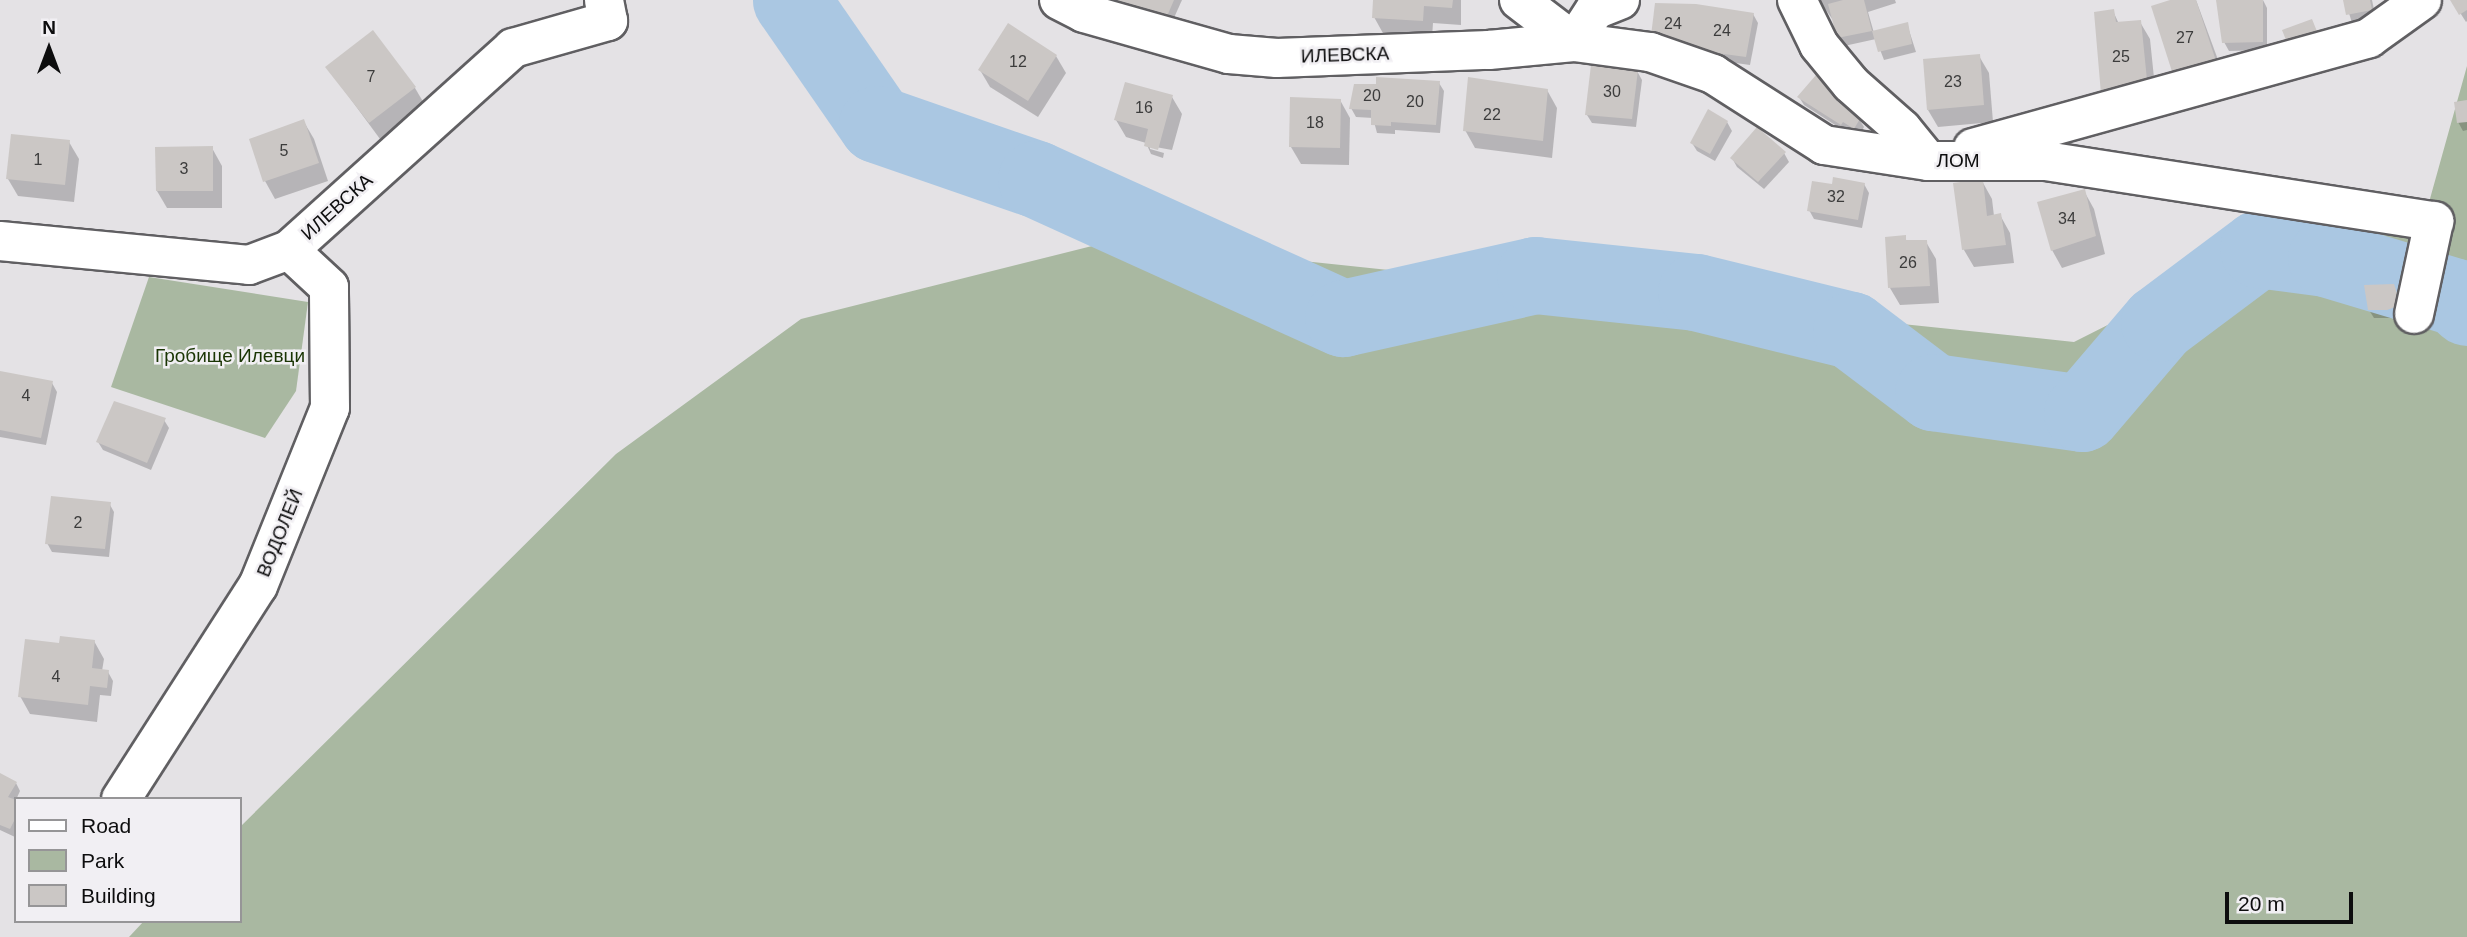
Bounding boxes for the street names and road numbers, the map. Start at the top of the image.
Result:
street label: ИЛЕВСКА [1300,42,1390,68]
street label: ЛОМ [1936,150,1980,172]
street label: ИЛЕВСКА [297,169,377,245]
street label: ВОДОЛЕЙ [252,486,308,580]

